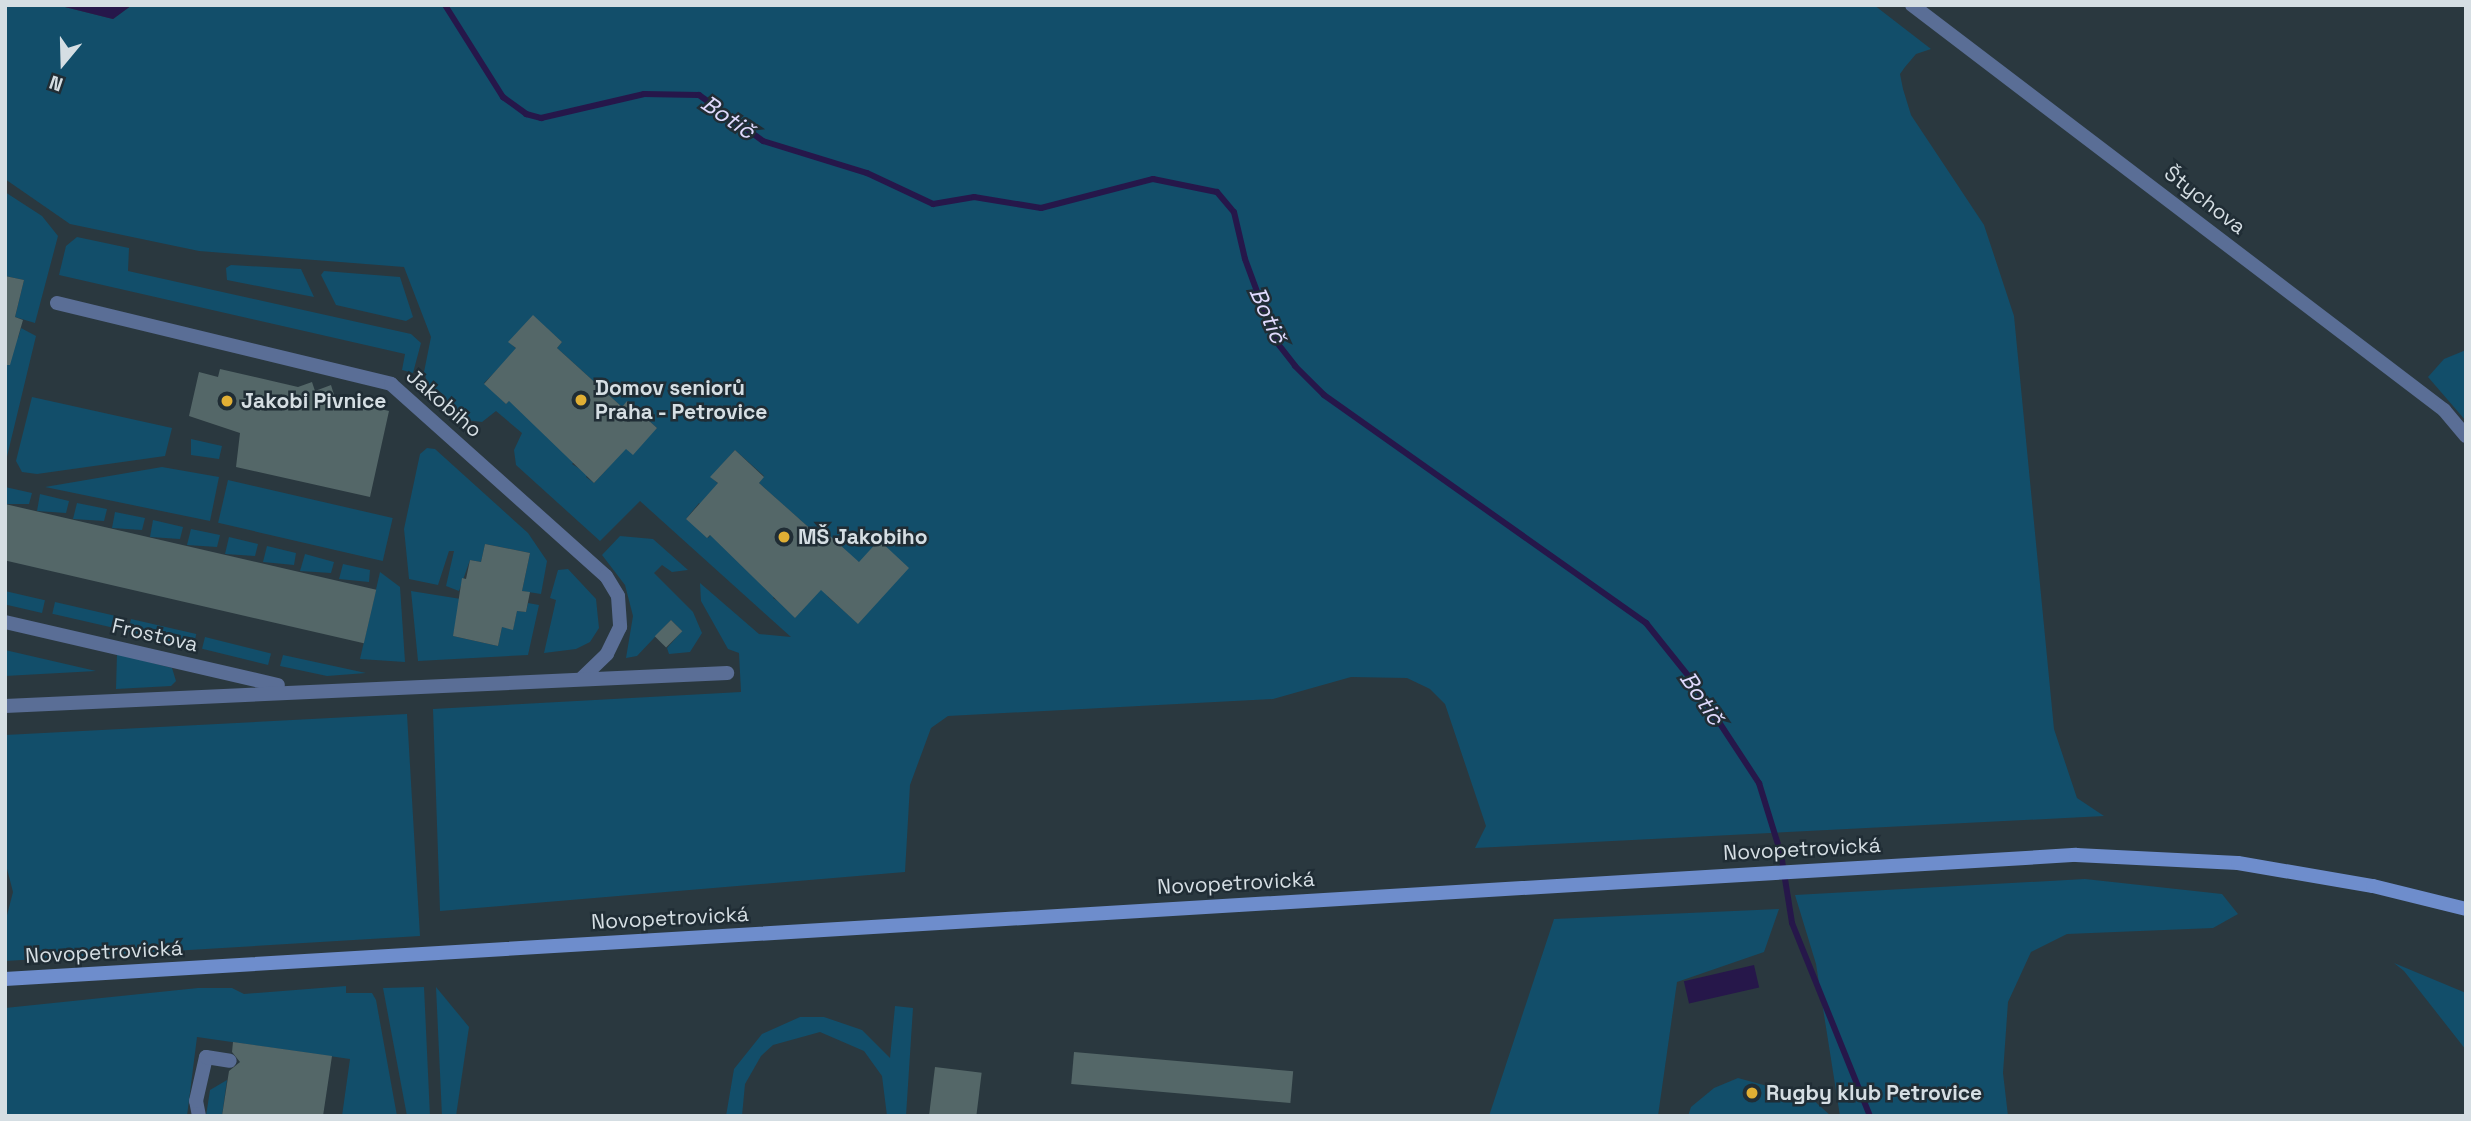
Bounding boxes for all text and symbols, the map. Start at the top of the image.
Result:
north arrow [28,28,98,98]
text: N [46,69,66,97]
water label: Botič [696,89,760,145]
street label: Štychova [2159,160,2251,240]
water label: Botič [1243,282,1293,348]
street label: Jakobiho [401,363,487,443]
place label: Domov seniorů Praha - Petrovice [595,375,769,425]
place label: Jakobi Pivnice [241,388,386,414]
marker: Domov seniorů Praha - Petrovice [573,392,589,408]
marker: Jakobi Pivnice [219,393,235,409]
place label: MŠ Jakobiho [798,524,928,550]
marker: MŠ Jakobiho [776,529,792,545]
street label: Frostova [109,613,201,657]
water label: Botič [1674,666,1730,730]
street label: Novopetrovická [1723,832,1881,866]
street label: Novopetrovická [1157,866,1315,900]
street label: Novopetrovická [591,901,749,935]
street label: Novopetrovická [25,935,183,969]
place label: Rugby klub Petrovice [1766,1080,1982,1106]
marker: Rugby klub Petrovice [1744,1085,1760,1101]

